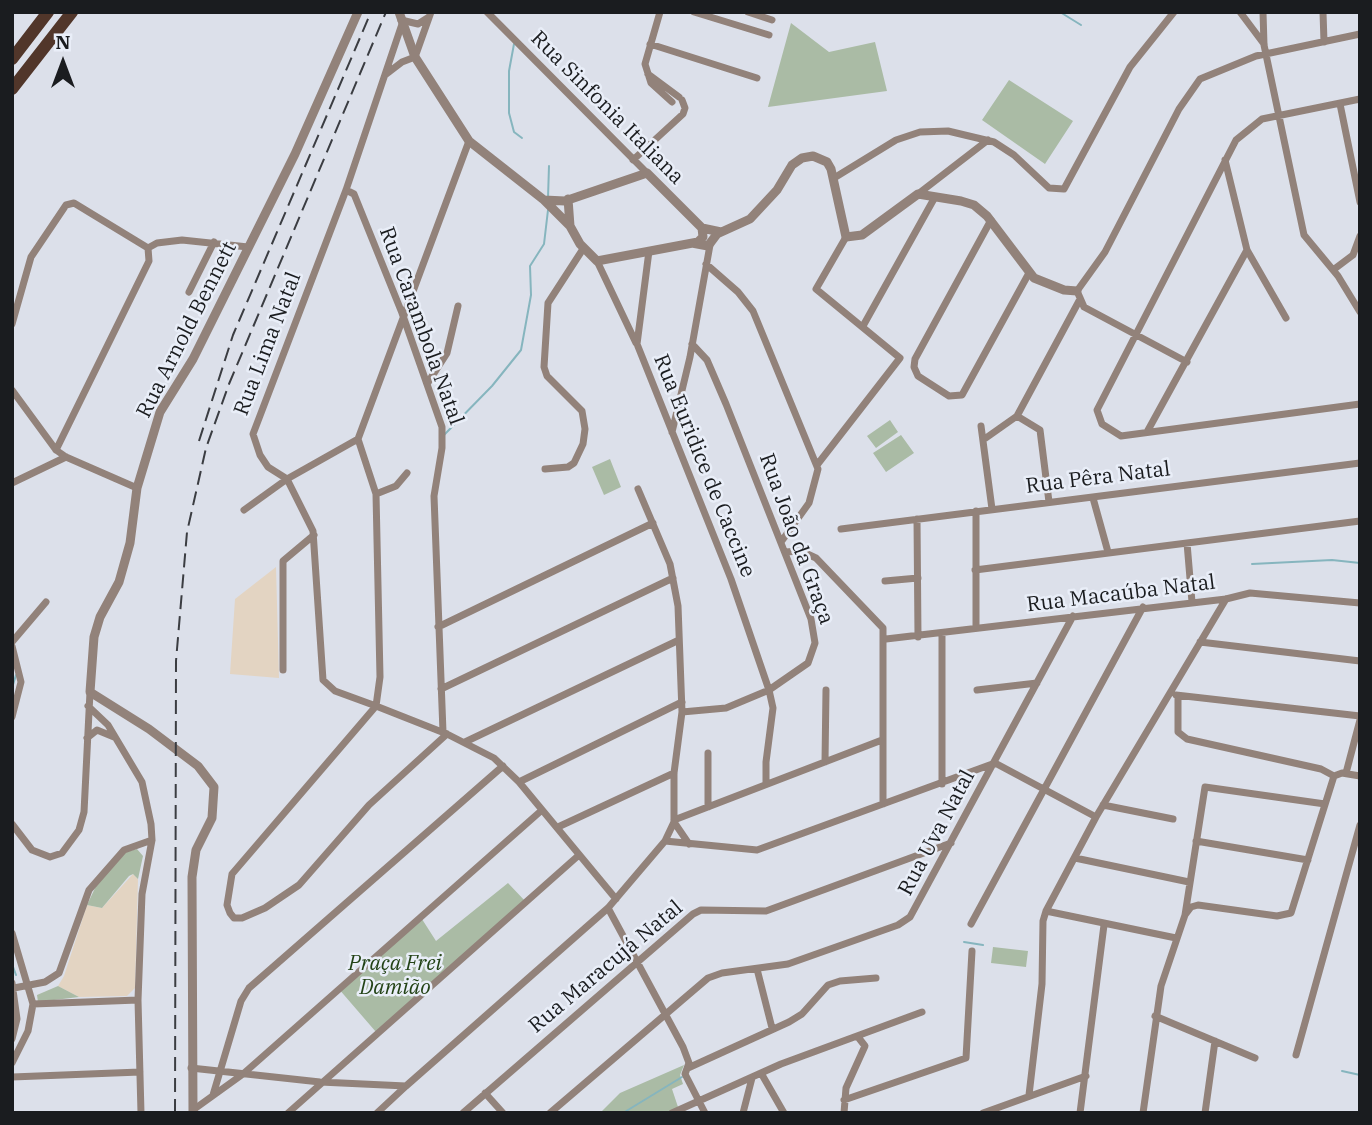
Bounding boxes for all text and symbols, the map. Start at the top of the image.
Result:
street label: Rua Sinfonia Italiana [525,26,689,190]
north arrow [28,28,98,98]
text: N [55,30,71,54]
street label: Rua Carambola Natal [373,224,469,428]
street label: Rua Arnold Bennett [132,238,242,422]
street label: Rua Lima Natal [229,269,307,419]
street label: Rua Euridice de Caccine [648,351,760,581]
street label: Rua João da Graça [753,450,839,628]
street label: Rua Pêra Natal [1024,457,1172,499]
street label: Rua Macaúba Natal [1025,570,1217,618]
street label: Rua Uva Natal [893,766,981,900]
street label: Rua Maracujá Natal [524,895,688,1039]
park label: Praça Frei Damião [348,951,442,1001]

